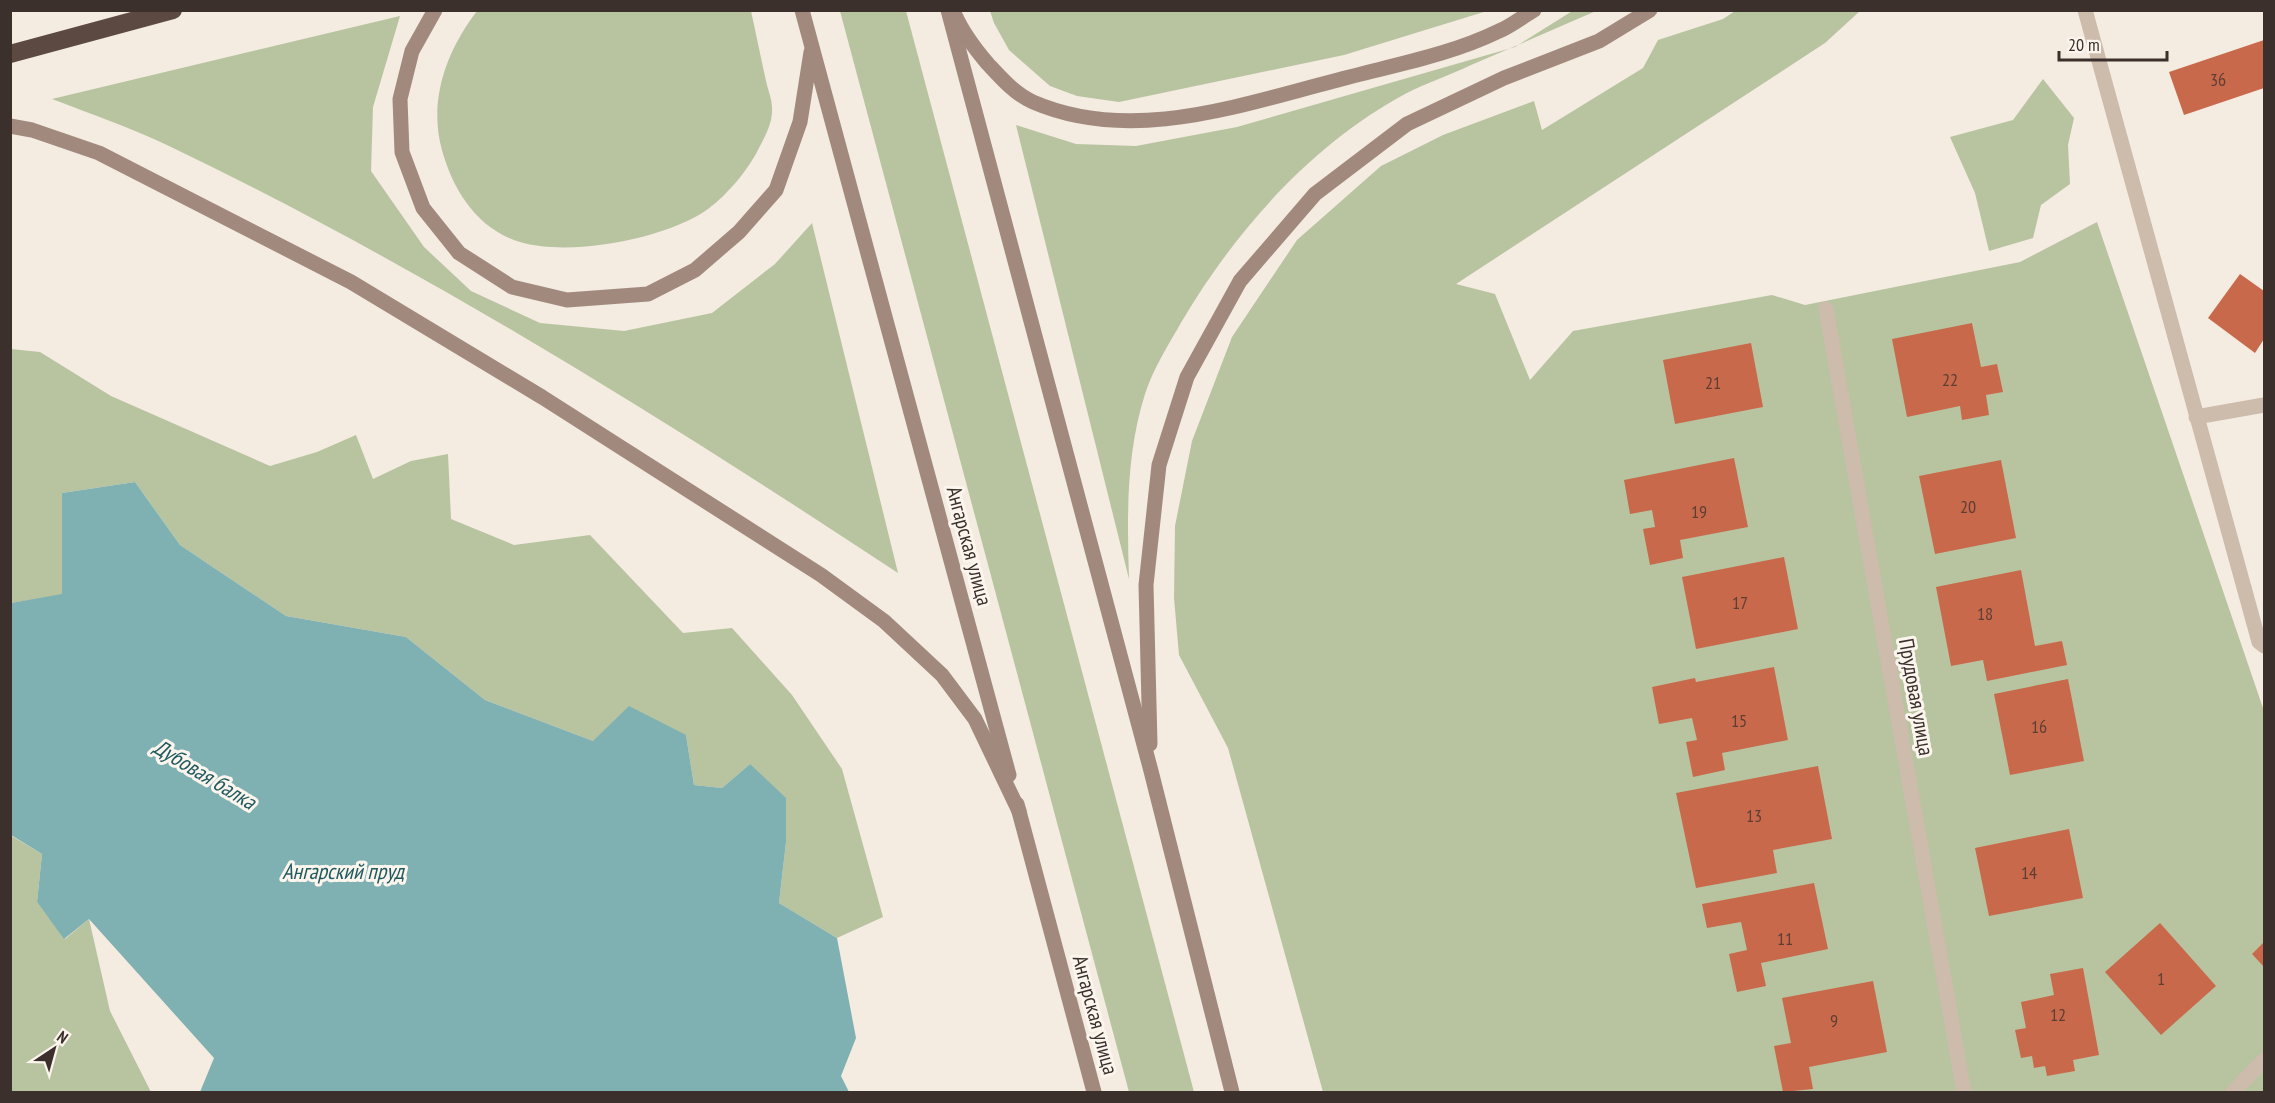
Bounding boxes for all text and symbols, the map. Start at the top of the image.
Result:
scale bar [2059,24,2167,62]
text: 20 m [2068,33,2100,56]
house number: 36 [2210,68,2226,91]
house number: 22 [1942,368,1958,391]
house number: 21 [1705,371,1721,394]
street label: Ангарская улица [941,483,998,608]
house number: 20 [1960,495,1976,518]
house number: 19 [1691,500,1707,523]
house number: 17 [1732,591,1748,614]
house number: 18 [1977,602,1993,625]
street label: Прудовая улица [1893,636,1940,758]
house number: 15 [1731,709,1747,732]
house number: 16 [2031,715,2047,738]
water label: Дубовая балка [148,732,262,816]
house number: 13 [1746,804,1762,827]
water label: Ангарский пруд [282,857,405,885]
house number: 14 [2021,861,2037,884]
house number: 11 [1777,927,1793,950]
street label: Ангарская улица [1067,952,1124,1077]
house number: 1 [2157,967,2165,990]
house number: 12 [2050,1003,2066,1026]
house number: 9 [1830,1009,1838,1032]
north arrow [24,1019,84,1079]
text: N [53,1026,72,1047]

